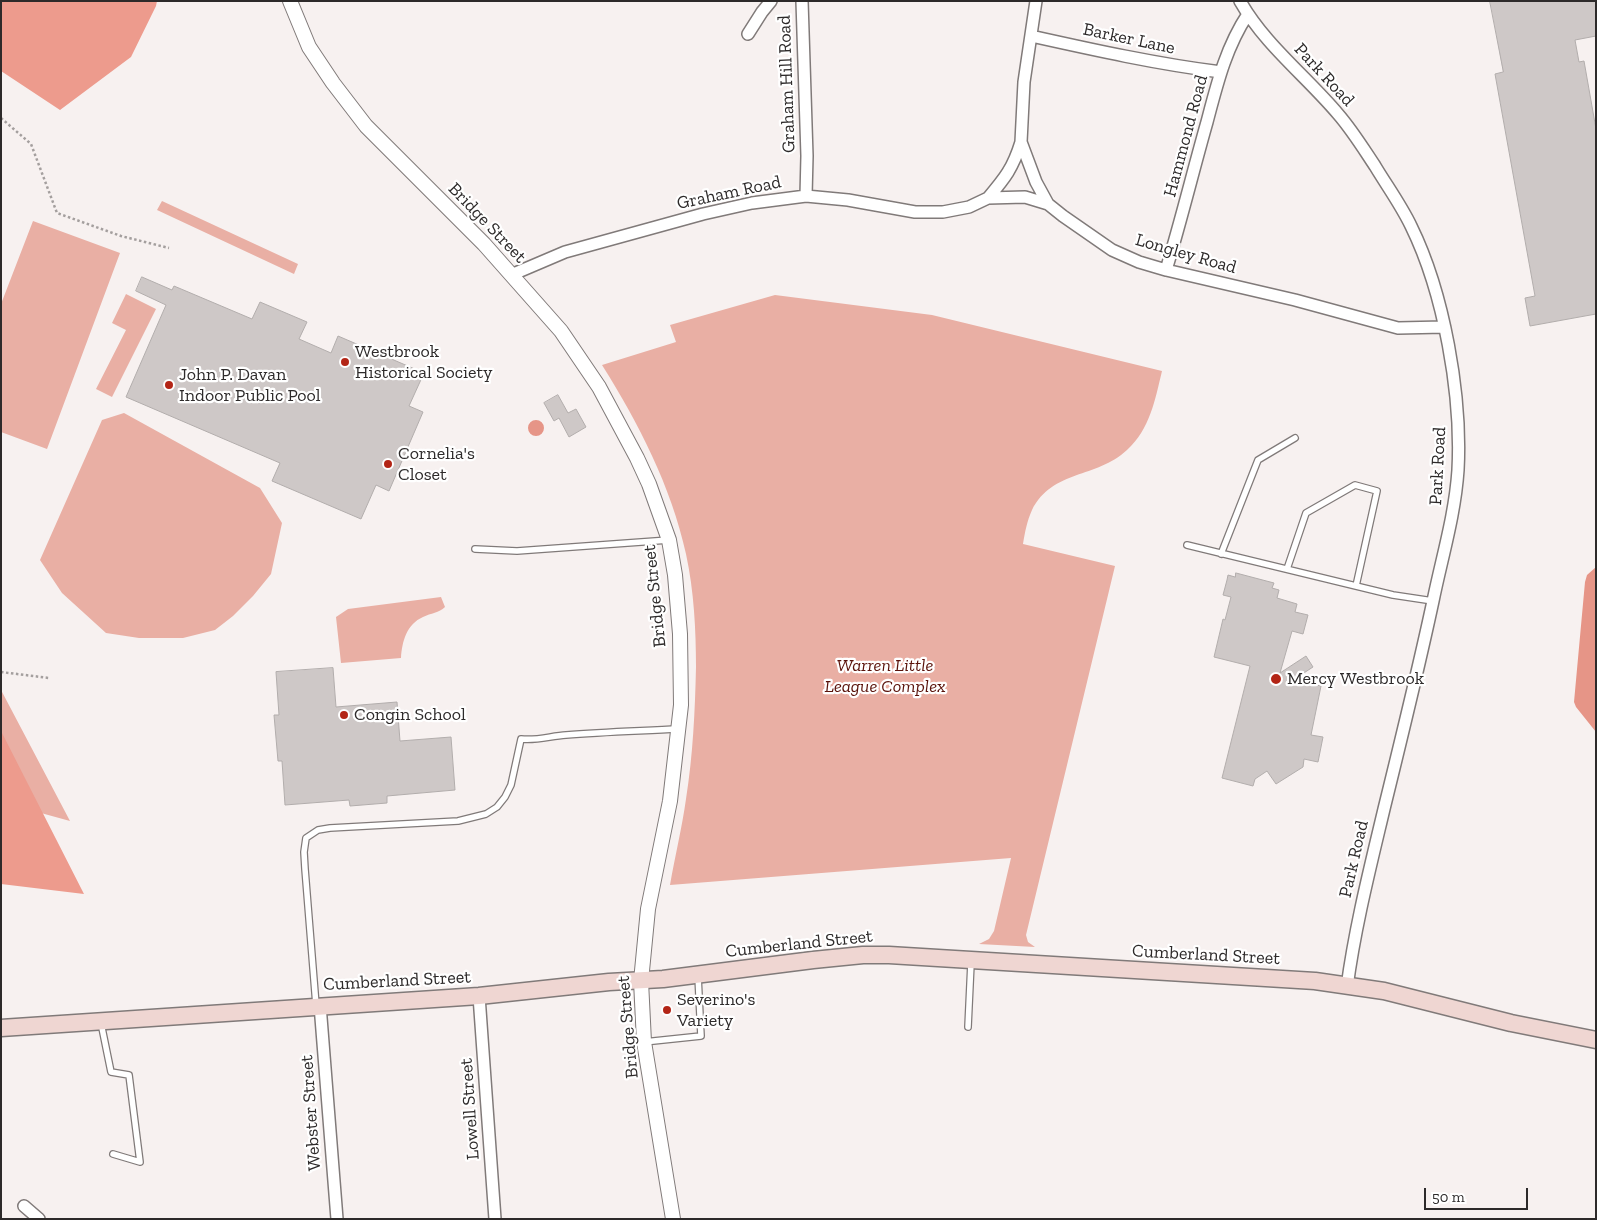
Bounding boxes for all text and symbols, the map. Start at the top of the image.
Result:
street label: Graham Hill Road [774,15,800,153]
street label: Barker Lane [1081,19,1177,59]
street label: Park Road [1289,39,1359,111]
street label: Hammond Road [1159,73,1213,199]
street label: Graham Road [675,171,783,215]
street label: Bridge Street [443,178,531,268]
street label: Longley Road [1133,229,1239,279]
place label: Westbrook Historical Society [355,341,492,384]
marker: Westbrook Historical Society [339,356,351,368]
place label: John P. Davan Indoor Public Pool [179,364,321,406]
marker: John P. Davan Indoor Public Pool [163,379,175,391]
street label: Park Road [1425,426,1451,506]
place label: Cornelia's Closet [398,443,475,486]
marker: Cornelia's Closet [382,458,394,470]
street label: Bridge Street [639,544,671,648]
park label: Warren Little League Complex [824,655,946,698]
place label: Mercy Westbrook [1287,668,1424,690]
marker: Mercy Westbrook [1269,672,1283,686]
place label: Congin School [354,704,466,726]
marker: Congin School [338,709,350,721]
street label: Park Road [1335,818,1373,900]
street label: Cumberland Street [724,926,874,962]
street label: Cumberland Street [1132,940,1280,970]
street label: Cumberland Street [323,966,471,996]
street label: Bridge Street [613,975,643,1079]
place label: Severino's Variety [677,989,755,1032]
marker: Severino's Variety [661,1004,673,1016]
street label: Webster Street [296,1054,326,1172]
street label: Lowell Street [456,1057,484,1161]
scale bar [1427,1178,1531,1210]
text: 50 m [1432,1188,1465,1206]

